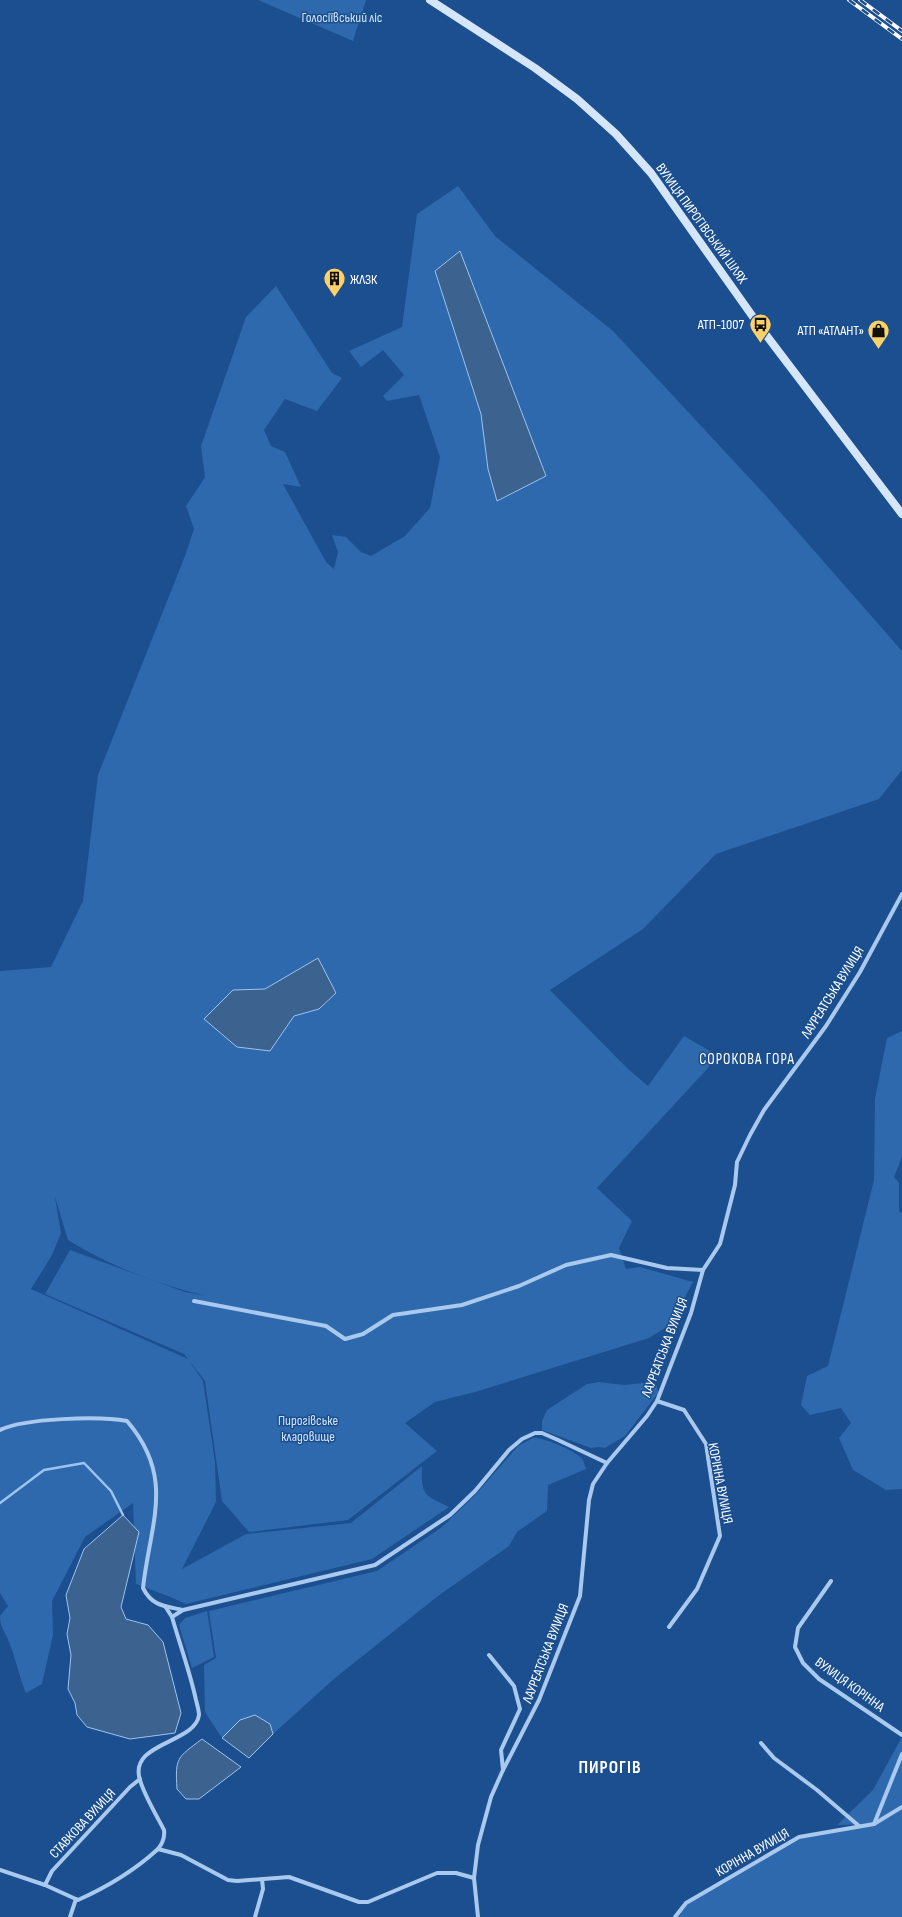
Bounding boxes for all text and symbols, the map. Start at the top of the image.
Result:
park label: Голосіївський ліс [302,9,382,26]
street label: ВУЛИЦЯ ПИРОГІВСЬКИЙ ШЛЯХ [652,160,751,287]
building icon: ЖЛЗК [322,266,348,299]
place label: ЖЛЗК [350,271,378,288]
bus stop icon: АТП-1007 [747,311,773,344]
place label: АТП-1007 [697,316,744,333]
shop icon: АТП «АТЛАНТ» [866,317,892,350]
place label: АТП «АТЛАНТ» [797,322,864,339]
street label: ЛАУРЕАТСЬКА ВУЛИЦЯ [797,943,868,1042]
district label: СОРОКОВА ГОРА [699,1050,795,1069]
street label: ЛАУРЕАТСЬКА ВУЛИЦЯ [637,1295,691,1400]
park label: Пирогівське кладовище [278,1412,338,1445]
street label: КОРІННА ВУЛИЦЯ [704,1441,737,1525]
street label: ЛАУРЕАТСЬКА ВУЛИЦЯ [518,1601,572,1706]
street label: ВУЛИЦЯ КОРІННА [812,1653,889,1716]
district label: ПИРОГІВ [579,1757,641,1778]
street label: СТАВКОВА ВУЛИЦЯ [46,1785,119,1862]
street label: КОРІННА ВУЛИЦЯ [712,1825,792,1880]

